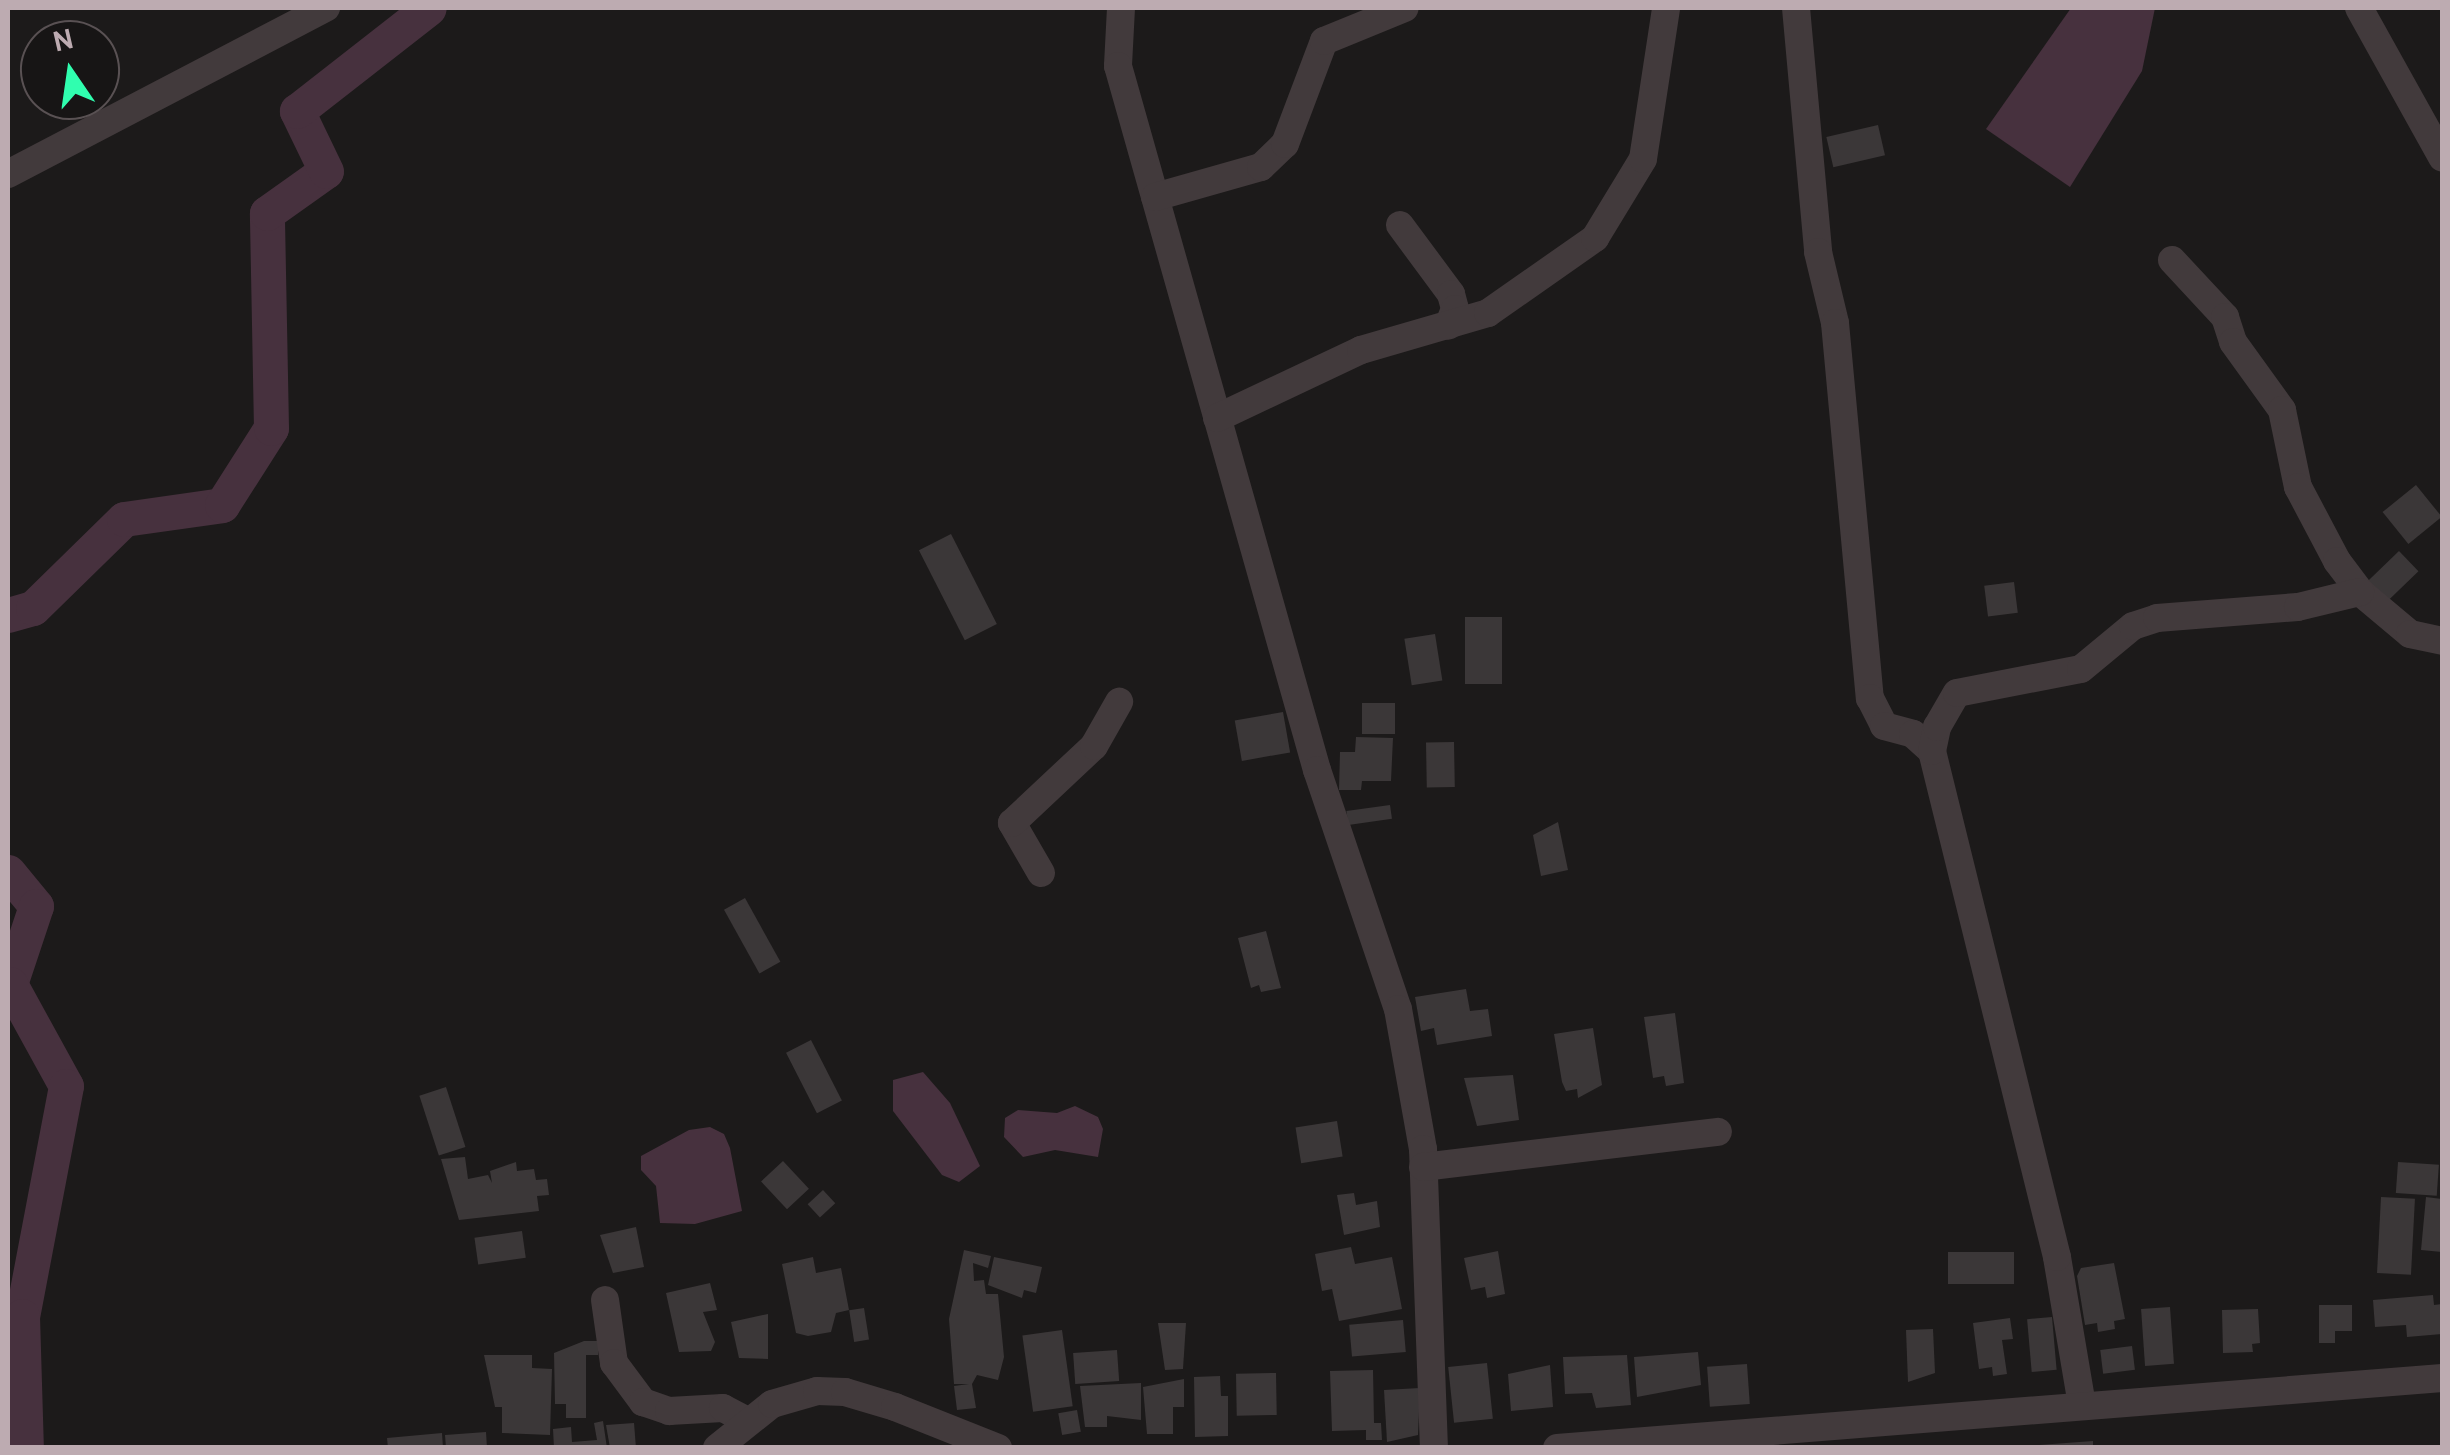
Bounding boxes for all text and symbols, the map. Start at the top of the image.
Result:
north arrow [20,20,120,120]
text: N [50,23,78,63]

